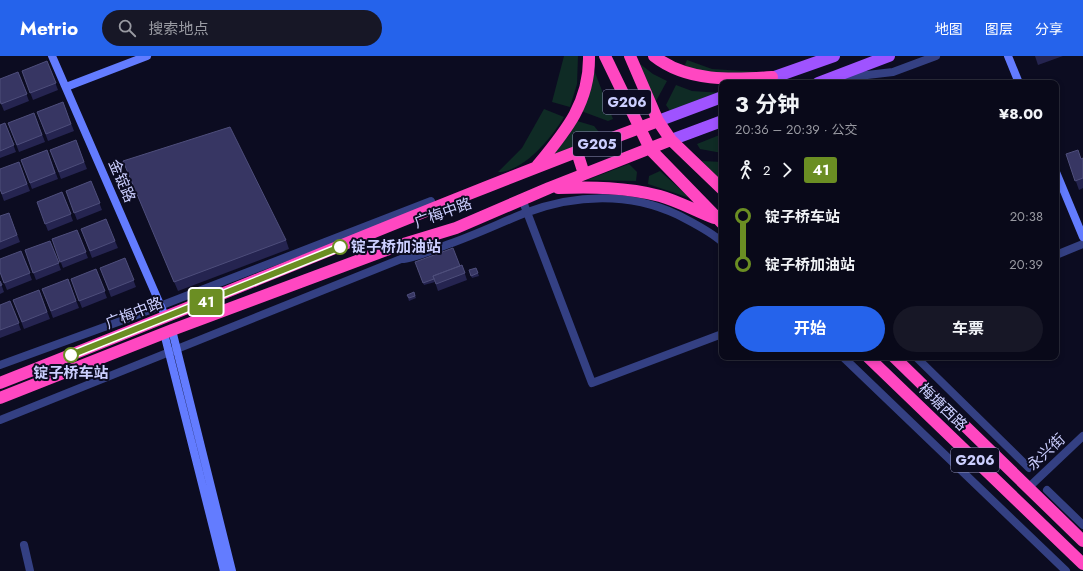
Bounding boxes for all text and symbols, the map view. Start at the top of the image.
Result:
search box [102,10,382,46]
text: Metrio [20,15,78,42]
icon: search [116,17,138,39]
text: 搜索地点 [148,18,208,40]
text: 地图 [935,19,963,39]
text: 图层 [985,19,1013,39]
text: 分享 [1035,19,1063,39]
text: 3 分钟 [735,88,799,120]
road number: G206 [603,90,651,114]
text: ¥8.00 [999,103,1043,125]
text: 20:36 – 20:39 · 公交 [735,120,858,139]
road number: G205 [573,132,621,156]
street label: 金锭路 [103,156,141,206]
icon: walk [735,159,757,181]
icon: forward [776,159,798,181]
text: 41 [812,160,829,180]
text: 2 [763,161,770,180]
street label: 广梅中路 [411,192,475,234]
text: 锭子桥车站 [765,206,840,228]
text: 20:38 [1010,207,1043,226]
place label: 锭子桥加油站 [351,236,441,258]
marker: 锭子桥加油站 [332,239,348,255]
text: 锭子桥加油站 [765,254,855,276]
text: 20:39 [1009,255,1043,274]
line badge: 41 [188,289,224,315]
street label: 广梅中路 [102,292,166,334]
text: 41 [198,292,214,312]
button: 开始 [735,306,885,352]
button: 车票 [893,306,1043,352]
marker: 锭子桥车站 [63,347,79,363]
place label: 锭子桥车站 [33,362,109,384]
street label: 梅塘西路 [914,378,972,436]
street label: 永兴街 [1022,429,1070,475]
road number: G206 [951,448,999,472]

